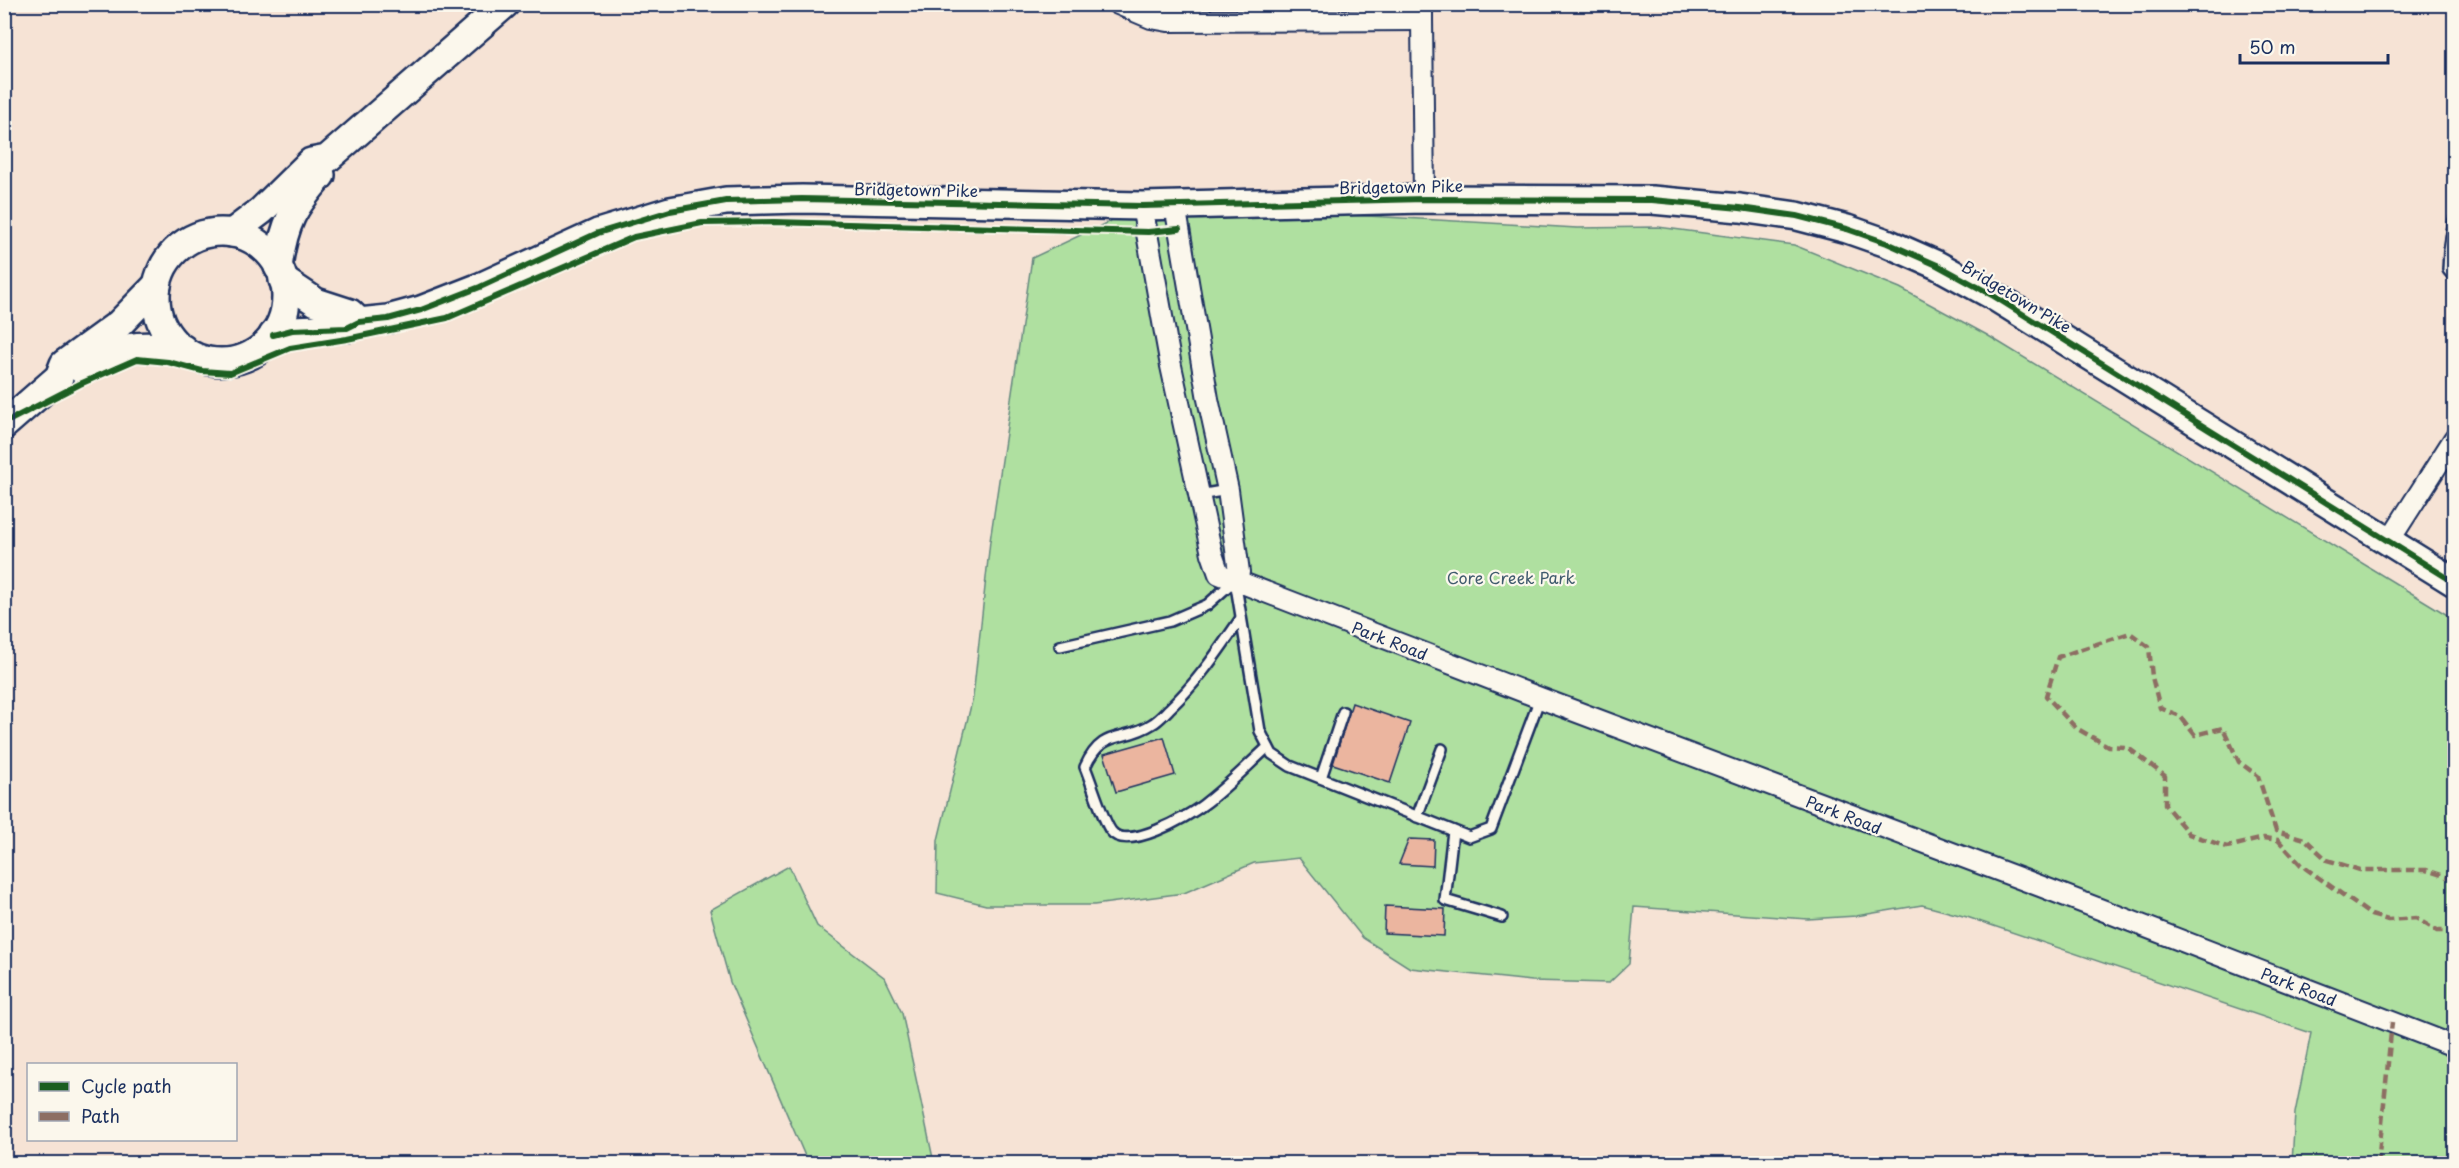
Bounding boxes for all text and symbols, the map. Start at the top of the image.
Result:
scale bar [2240,27,2388,65]
text: 50 m [2249,33,2296,60]
street label: Bridgetown Pike [1339,173,1463,199]
street label: Bridgetown Pike [854,176,978,202]
street label: Bridgetown Pike [1958,254,2076,338]
park label: Core Creek Park [1447,565,1575,589]
street label: Park Road [1349,615,1431,665]
street label: Park Road [1803,789,1885,839]
street label: Park Road [2258,961,2340,1011]
legend [27,1063,237,1141]
text: Cycle path [81,1072,172,1099]
text: Path [81,1102,120,1129]

